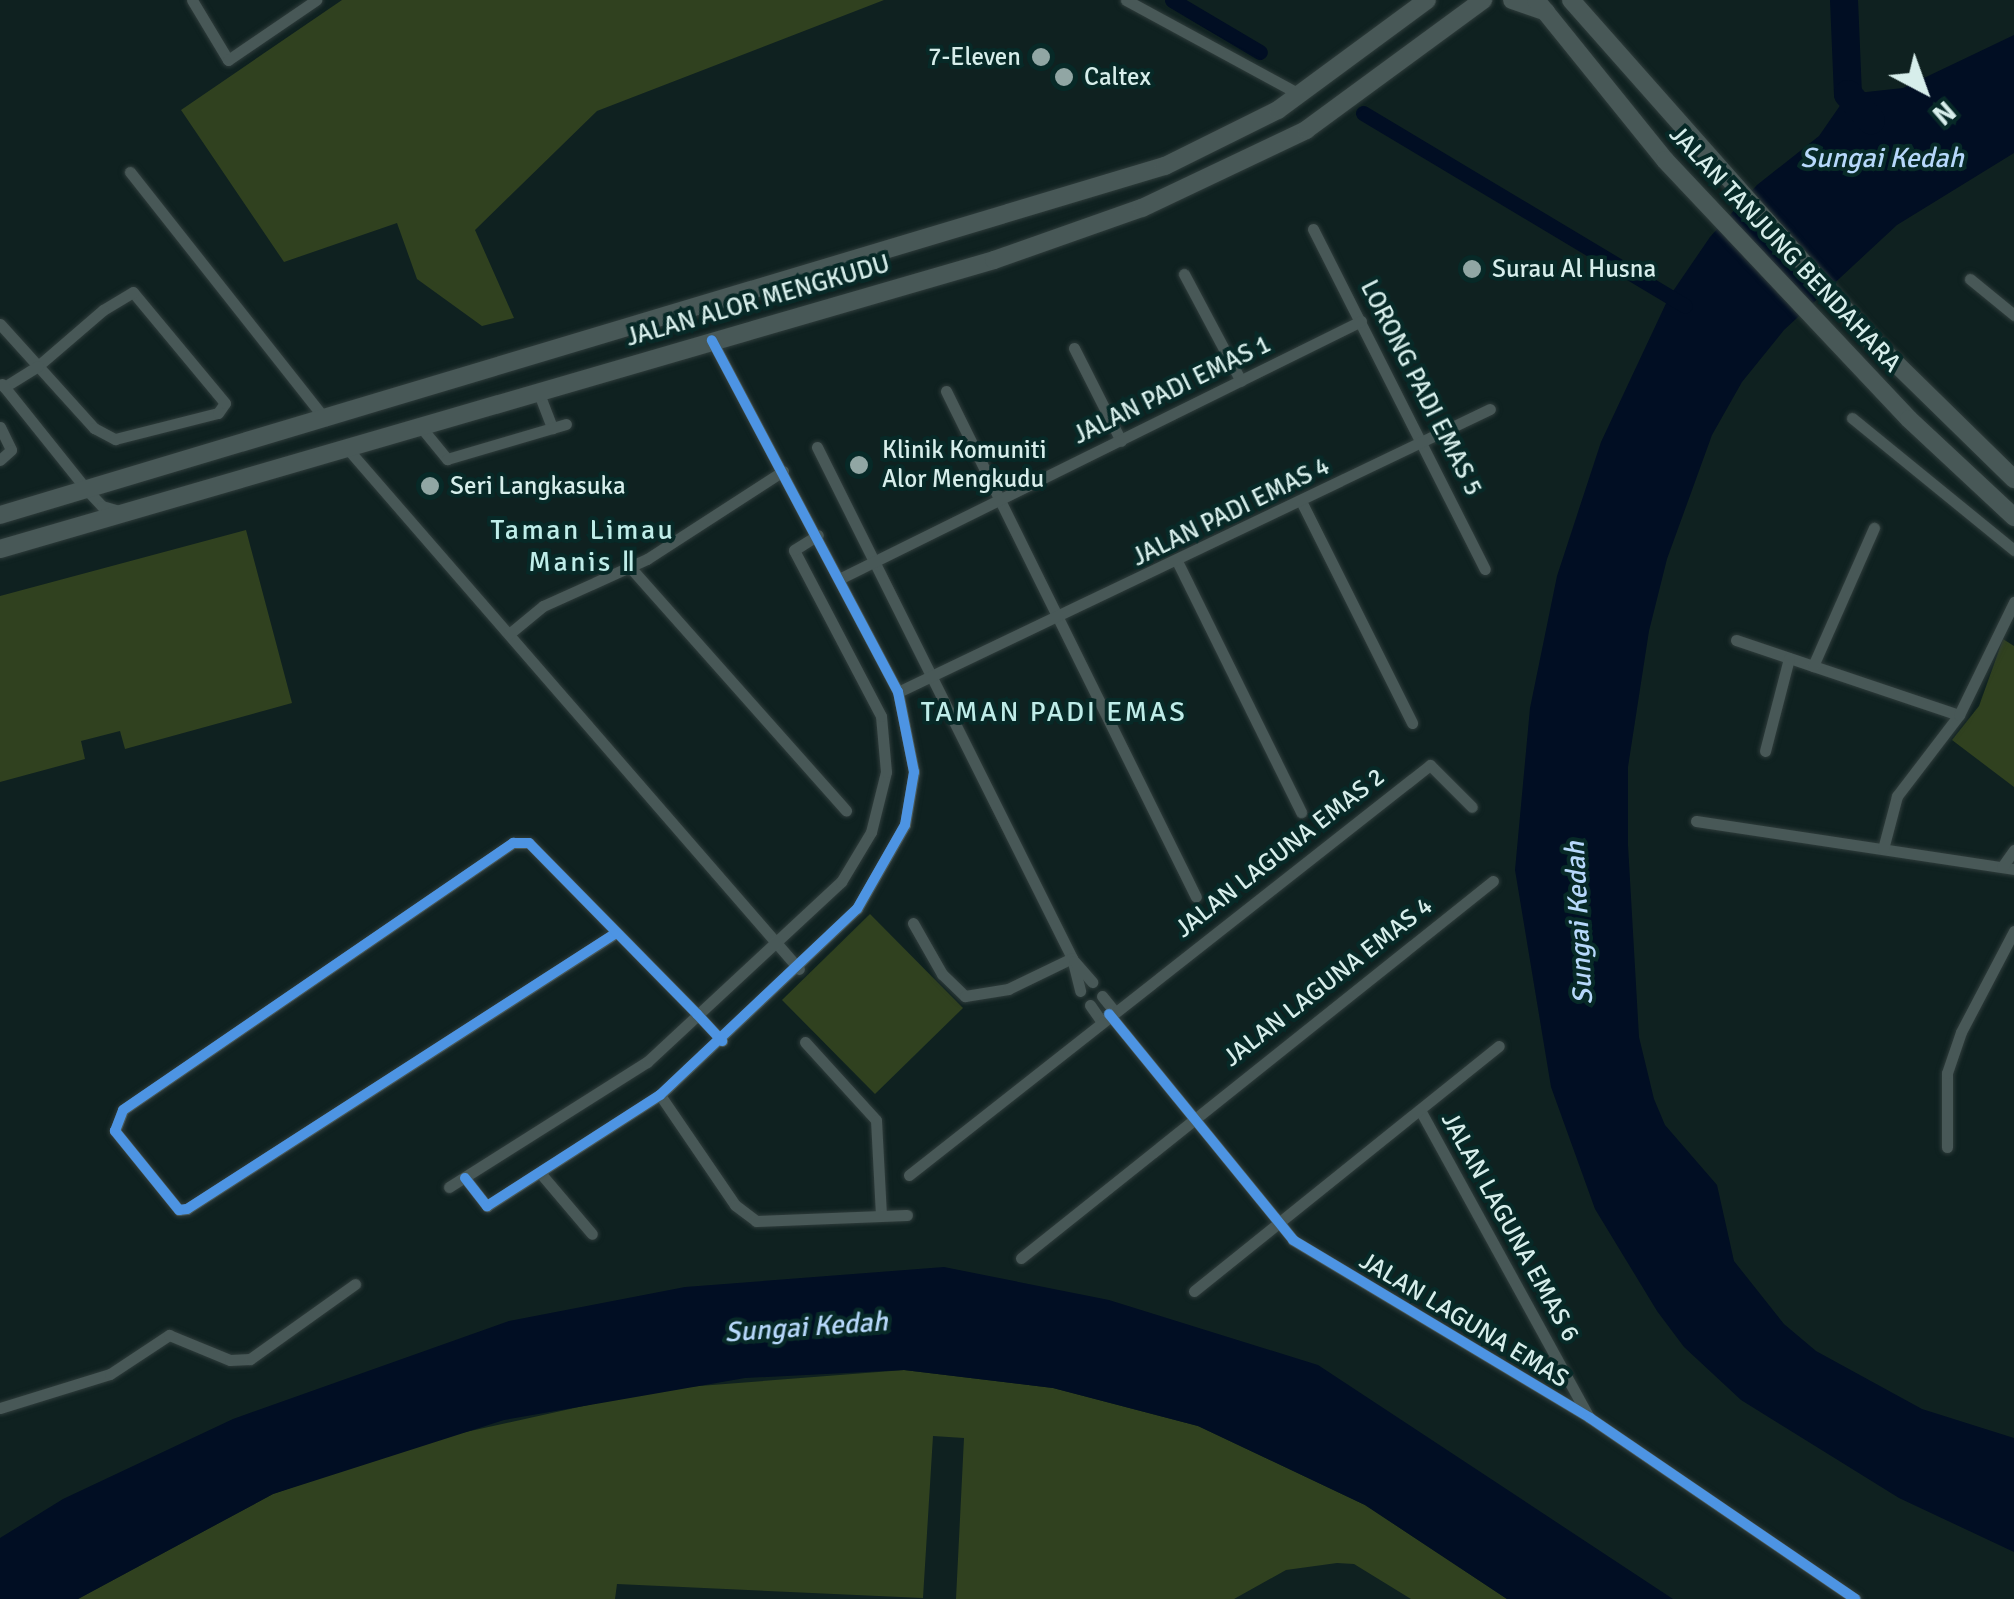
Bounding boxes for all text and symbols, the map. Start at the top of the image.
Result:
north arrow [1874,40,1974,140]
place label: 7-Eleven [928,42,1021,72]
marker: 7-Eleven [1030,46,1052,68]
place label: Caltex [1084,62,1151,92]
marker: Caltex [1053,66,1075,88]
text: N [1925,93,1962,132]
street label: JALAN TANJUNG BENDAHARA [1663,120,1907,378]
water label: Sungai Kedah [1800,141,1964,175]
street label: JALAN ALOR MENGKUDU [623,249,893,353]
place label: Surau Al Husna [1492,254,1656,284]
marker: Surau Al Husna [1461,258,1483,280]
street label: LORONG PADI EMAS 5 [1354,275,1488,501]
street label: JALAN PADI EMAS 1 [1068,329,1276,451]
place label: Klinik Komuniti Alor Mengkudu [882,436,1046,495]
street label: JALAN PADI EMAS 4 [1127,451,1335,573]
marker: Klinik Komuniti Alor Mengkudu [846,452,872,478]
place label: Seri Langkasuka [450,471,626,501]
marker: Seri Langkasuka [419,475,441,497]
district label: Taman Limau Manis Ⅱ [491,513,675,579]
district label: TAMAN PADI EMAS [921,695,1187,729]
street label: JALAN LAGUNA EMAS 2 [1169,762,1391,944]
water label: Sungai Kedah [1558,841,1600,1005]
street label: JALAN LAGUNA EMAS 4 [1217,891,1439,1073]
street label: JALAN LAGUNA EMAS 6 [1434,1107,1586,1347]
street label: JALAN LAGUNA EMAS [1354,1246,1574,1394]
water label: Sungai Kedah [723,1305,889,1349]

